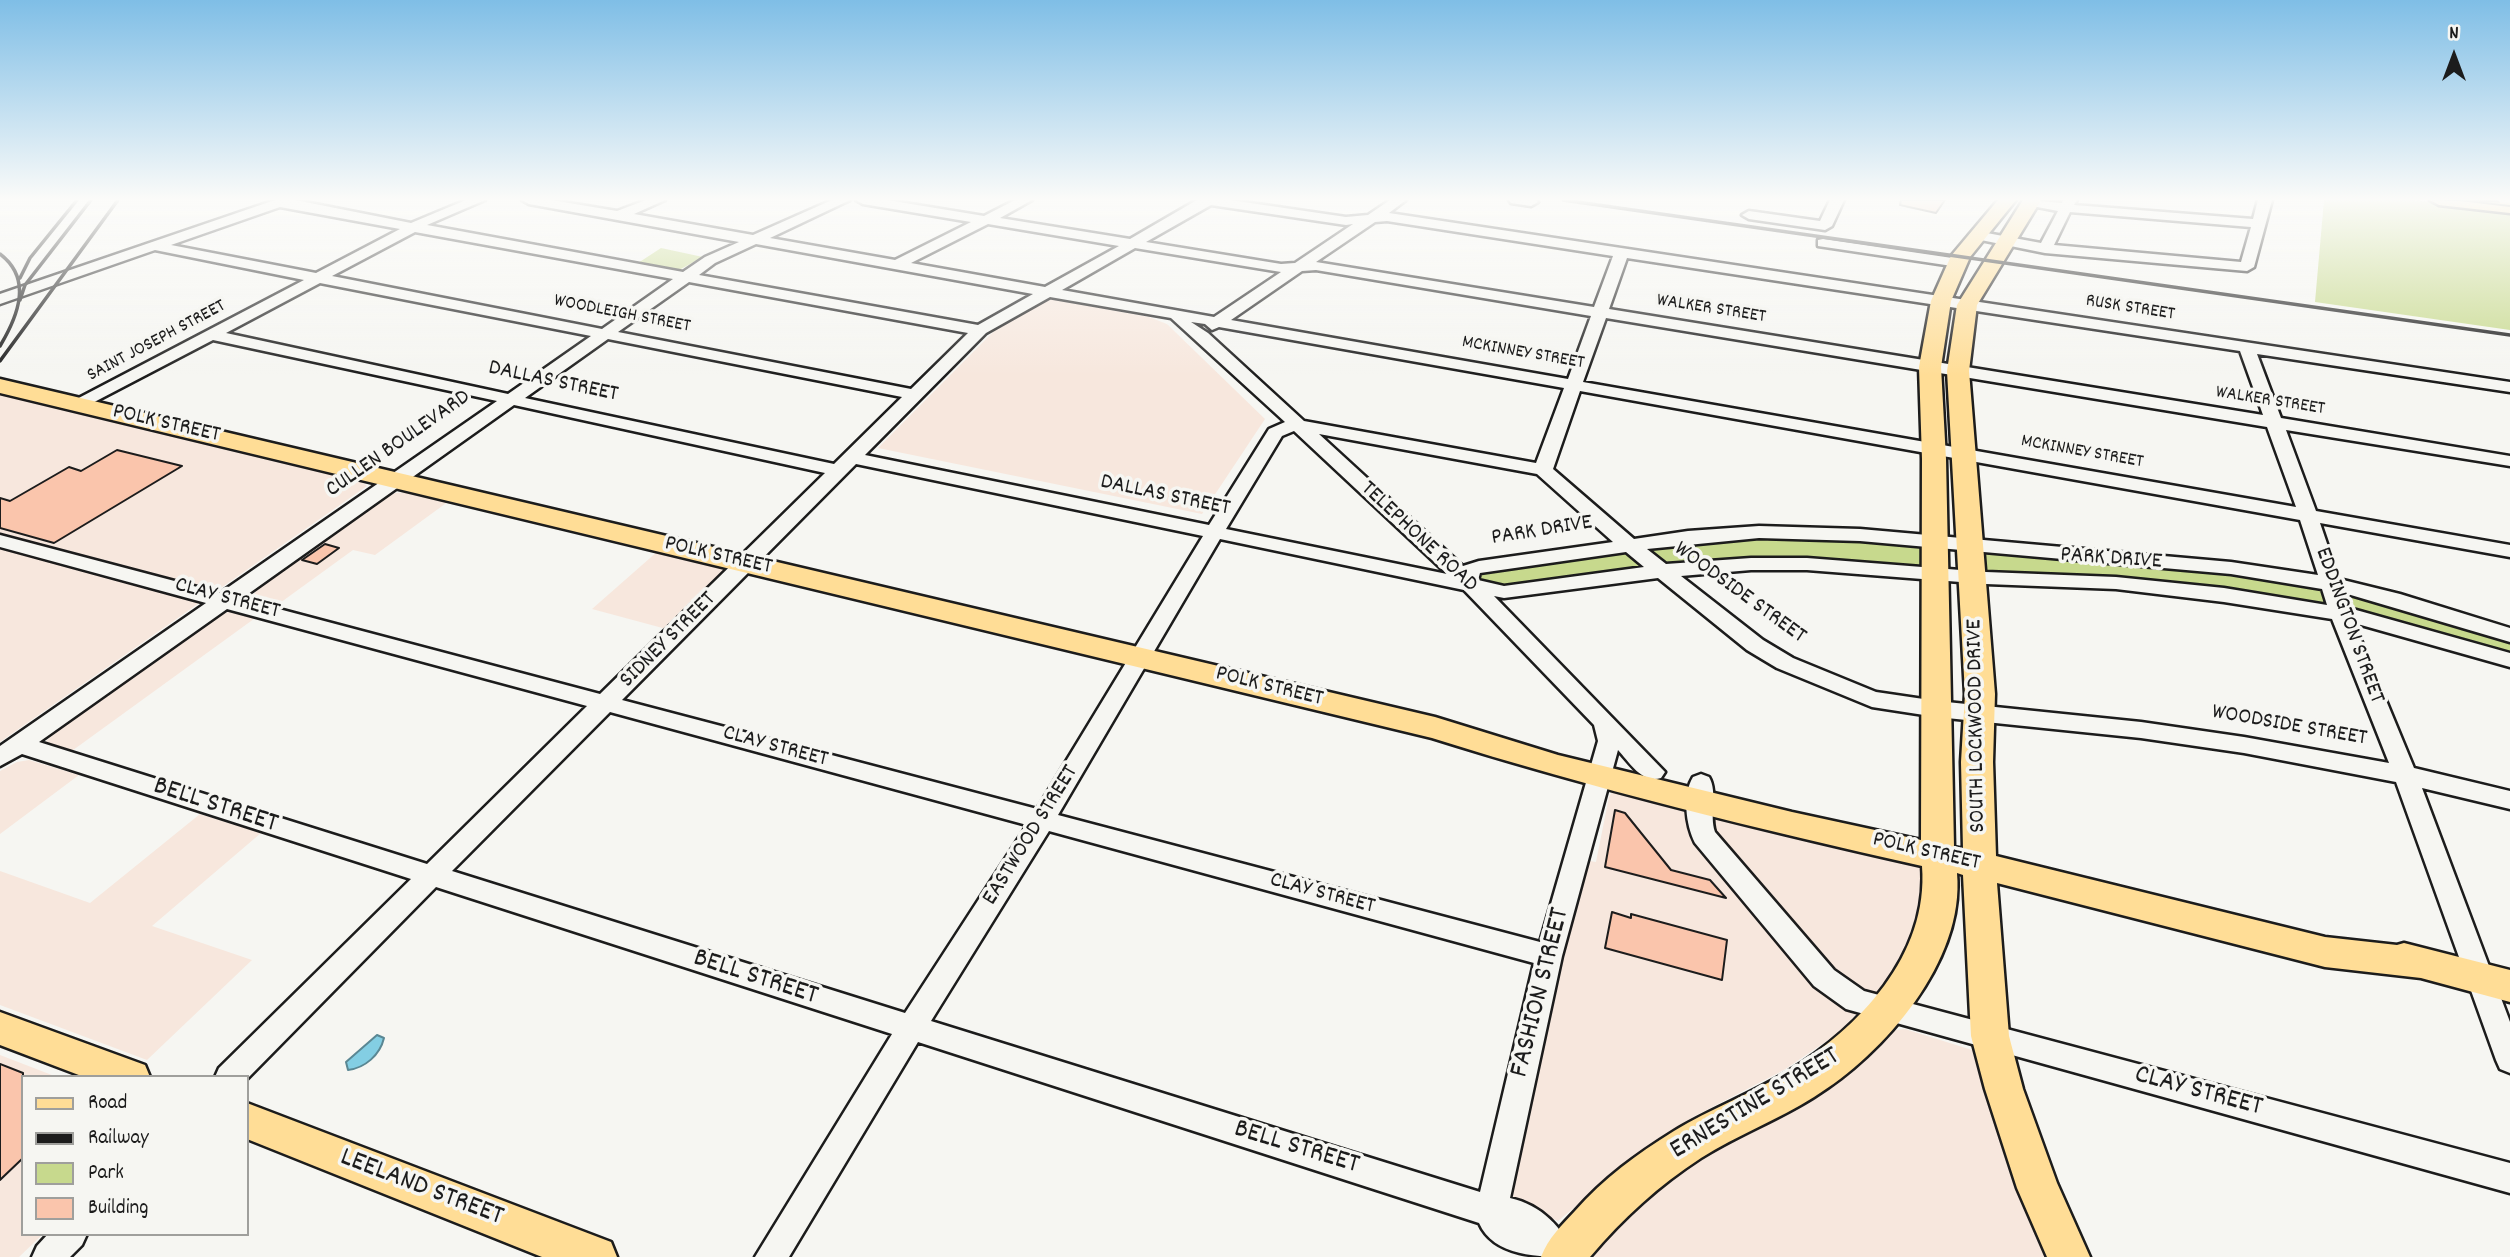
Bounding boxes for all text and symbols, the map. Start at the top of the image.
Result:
north arrow [2419,21,2489,91]
text: N [2449,21,2459,48]
street label: WALKER STREET [1655,290,1767,330]
street label: WOODLEIGH STREET [552,291,692,339]
street label: RUSK STREET [2084,291,2176,327]
street label: SAINT JOSEPH STREET [84,296,230,388]
street label: MCKINNEY STREET [1460,332,1586,376]
street label: DALLAS STREET [486,356,620,410]
street label: WALKER STREET [2214,382,2326,422]
street label: CULLEN BOULEVARD [321,385,477,505]
street label: POLK STREET [110,399,222,451]
street label: MCKINNEY STREET [2019,431,2145,475]
street label: DALLAS STREET [1098,470,1232,524]
street label: TELEPHONE ROAD [1353,476,1483,600]
street label: PARK DRIVE [1490,510,1594,554]
street label: POLK STREET [662,531,774,583]
street label: WOODSIDE STREET [1667,537,1811,651]
street label: PARK DRIVE [2059,543,2163,577]
street label: EDDINGTON STREET [2307,544,2389,708]
street label: CLAY STREET [171,573,283,627]
street label: SIDNEY STREET [615,587,723,695]
street label: SOUTH LOCKWOOD DRIVE [1962,619,1994,833]
street label: POLK STREET [1213,661,1325,715]
street label: WOODSIDE STREET [2209,700,2369,754]
street label: CLAY STREET [719,721,831,775]
street label: EASTWOOD STREET [978,761,1086,911]
street label: BELL STREET [148,771,282,843]
street label: POLK STREET [1870,827,1982,879]
street label: CLAY STREET [1266,868,1378,922]
street label: FASHION STREET [1505,905,1579,1081]
street label: BELL STREET [688,943,822,1015]
street label: ERNESTINE STREET [1665,1041,1847,1169]
street label: CLAY STREET [2130,1060,2266,1126]
legend [21,1075,248,1236]
text: Road [88,1089,127,1119]
street label: BELL STREET [1229,1114,1363,1184]
text: Railway [88,1124,149,1154]
street label: LEELAND STREET [335,1142,507,1236]
text: Park [88,1159,124,1189]
text: Building [88,1194,148,1224]

